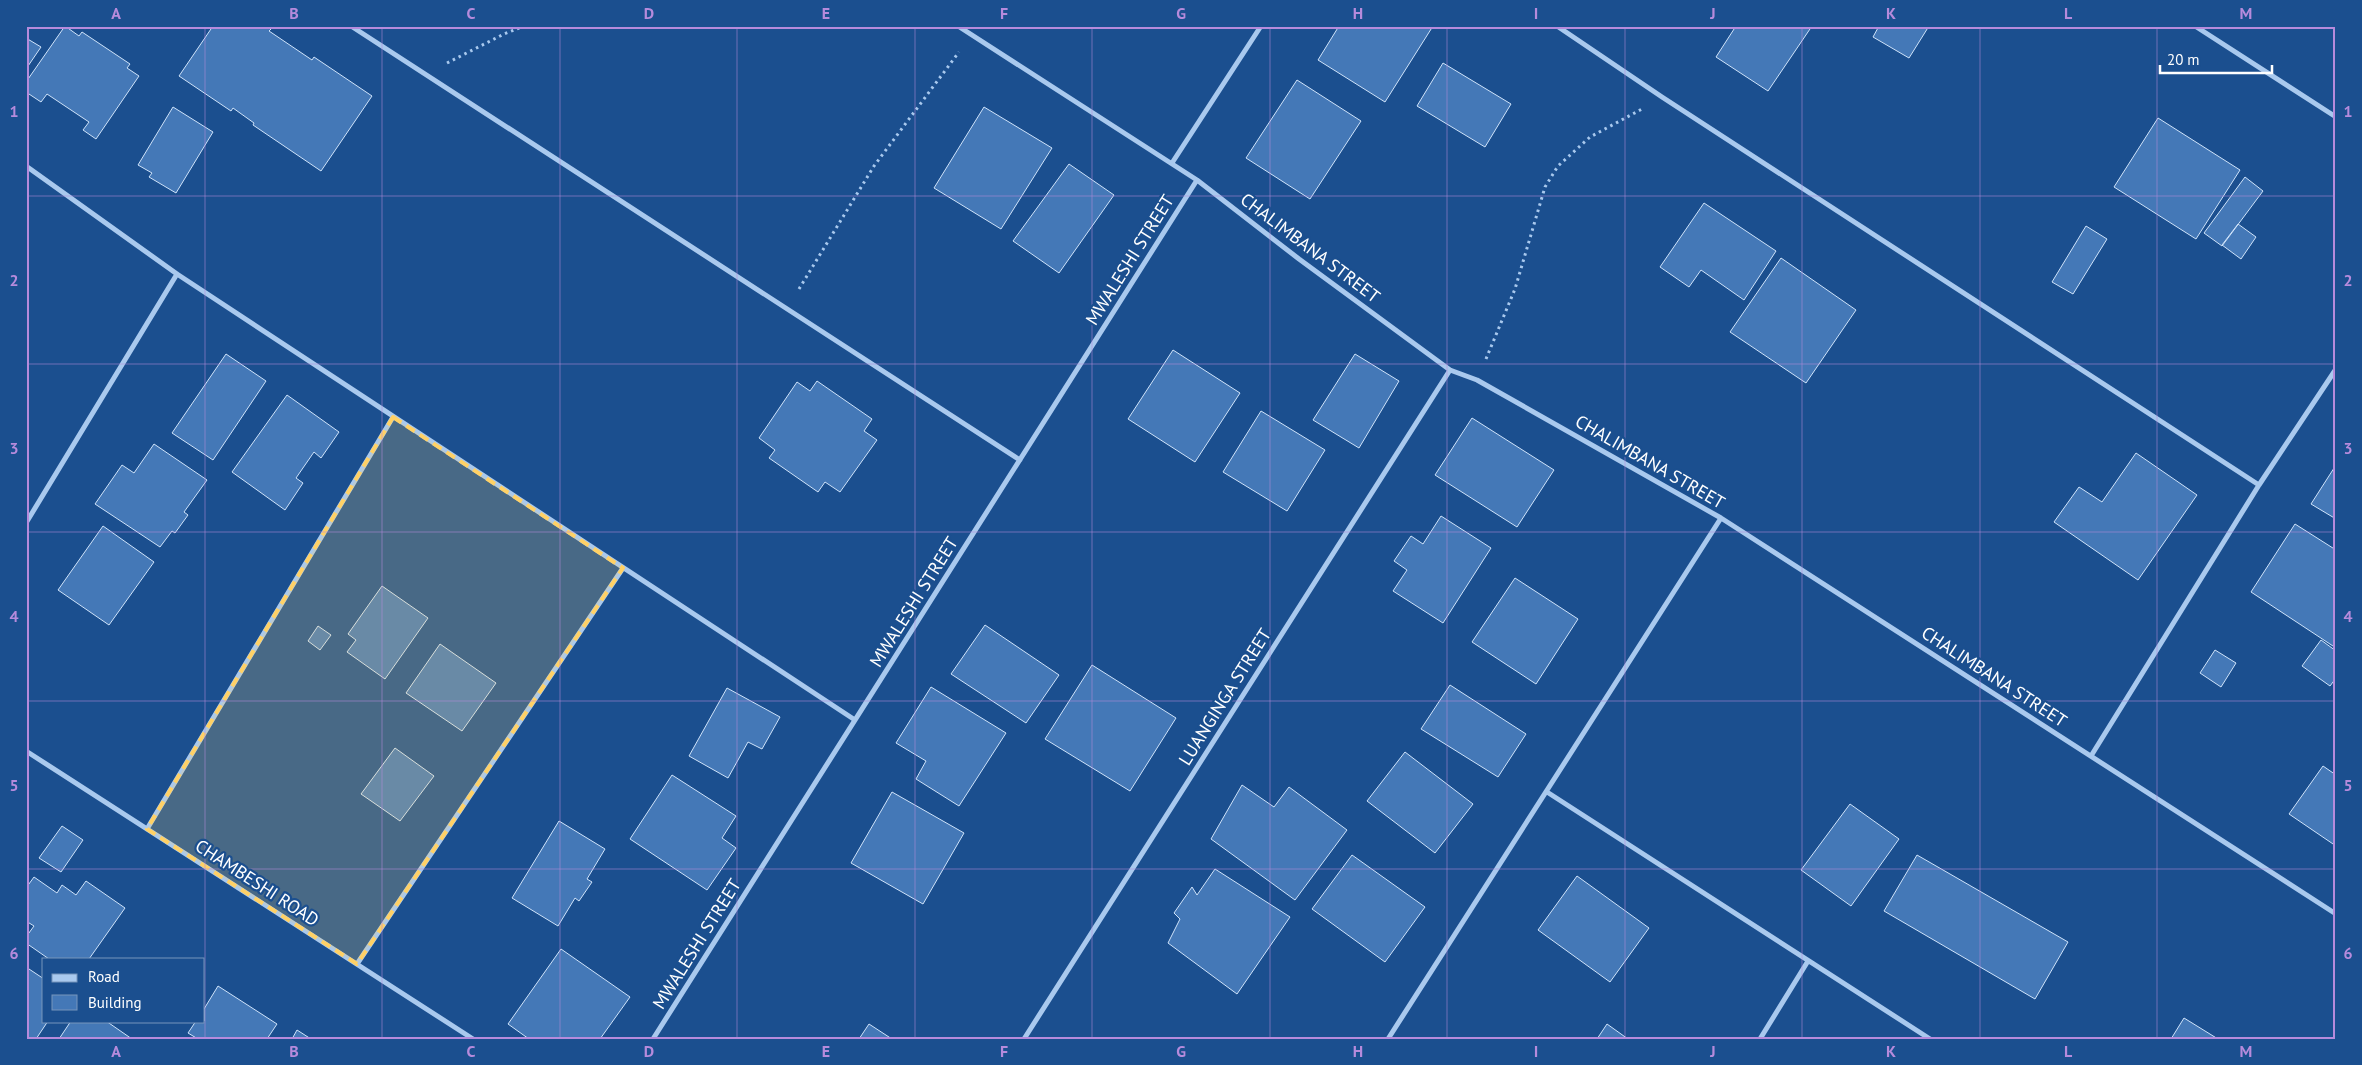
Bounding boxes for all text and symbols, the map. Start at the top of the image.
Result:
text: A [111,3,121,23]
text: B [289,3,299,23]
text: C [467,3,476,23]
text: D [644,3,654,23]
text: E [822,3,830,23]
text: F [1000,3,1008,23]
text: G [1176,3,1186,23]
text: H [1353,3,1363,23]
text: I [1534,3,1538,23]
text: J [1709,3,1716,23]
text: K [1886,3,1896,23]
text: L [2064,3,2073,23]
text: M [2240,3,2252,23]
scale bar [2160,42,2272,74]
text: 20 m [2167,50,2200,69]
text: 1 [9,101,19,121]
text: 1 [2343,101,2353,121]
street label: CHALIMBANA STREET [1236,188,1385,308]
street label: MWALESHI STREET [1080,190,1179,329]
text: 2 [9,270,19,290]
text: 2 [2343,270,2353,290]
street label: CHALIMBANA STREET [1571,409,1729,514]
text: 3 [9,438,19,458]
text: 3 [2343,438,2353,458]
street label: MWALESHI STREET [864,532,963,671]
text: 4 [9,606,19,626]
text: 4 [2343,606,2353,626]
street label: CHALIMBANA STREET [1917,621,2071,732]
street label: LUANGINGA STREET [1173,624,1276,769]
text: 5 [9,775,19,795]
text: 5 [2343,775,2353,795]
street label: CHAMBESHI ROAD [191,834,324,931]
street label: MWALESHI STREET [647,874,746,1013]
text: 6 [9,943,19,963]
text: 6 [2343,943,2353,963]
legend [42,958,205,1022]
text: Road [88,967,120,986]
text: Building [88,993,142,1012]
text: A [111,1041,121,1061]
text: B [289,1041,299,1061]
text: C [467,1041,476,1061]
text: D [644,1041,654,1061]
text: E [822,1041,830,1061]
text: F [1000,1041,1008,1061]
text: G [1176,1041,1186,1061]
text: H [1353,1041,1363,1061]
text: I [1534,1041,1538,1061]
text: J [1709,1041,1716,1061]
text: K [1886,1041,1896,1061]
text: L [2064,1041,2073,1061]
text: M [2240,1041,2252,1061]

